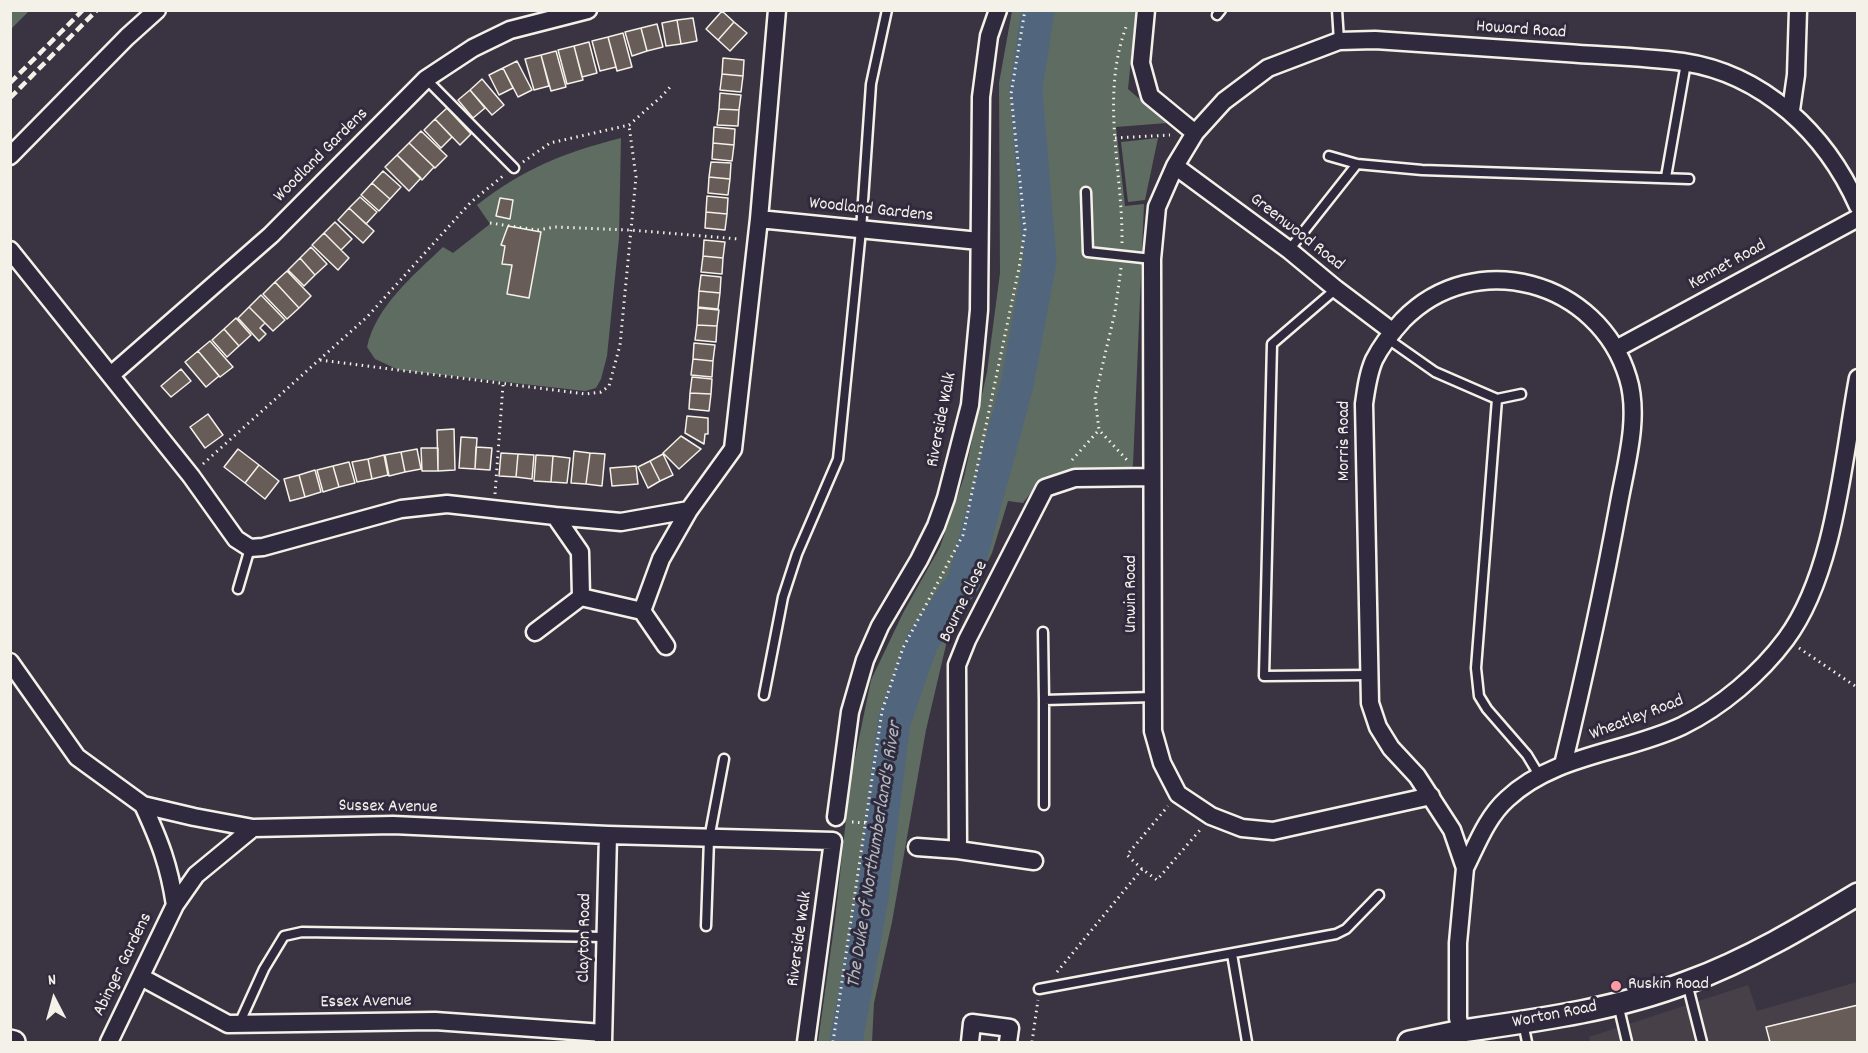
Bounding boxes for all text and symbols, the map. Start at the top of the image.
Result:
street label: Howard Road [1475,17,1567,45]
street label: Woodland Gardens [270,104,374,208]
street label: Greenwood Road [1245,189,1347,277]
street label: Woodland Gardens [808,194,934,228]
street label: Kennet Road [1686,236,1770,296]
street label: Riverside Walk [923,371,963,469]
street label: Morris Road [1335,401,1357,481]
street label: Unwin Road [1122,555,1144,633]
street label: Bourne Close [936,558,994,646]
street label: Wheatley Road [1587,691,1687,747]
water label: The Duke of Northumberland's River [843,720,909,990]
street label: Sussex Avenue [338,796,438,820]
street label: Riverside Walk [784,890,818,988]
street label: Clayton Road [574,893,598,983]
street label: Abinger Gardens [90,910,158,1020]
north arrow [24,969,84,1029]
text: N [47,969,57,992]
place label: Ruskin Road [1628,975,1709,997]
marker: Ruskin Road [1609,979,1623,993]
street label: Essex Avenue [320,991,412,1015]
street label: Worton Road [1511,997,1599,1035]

